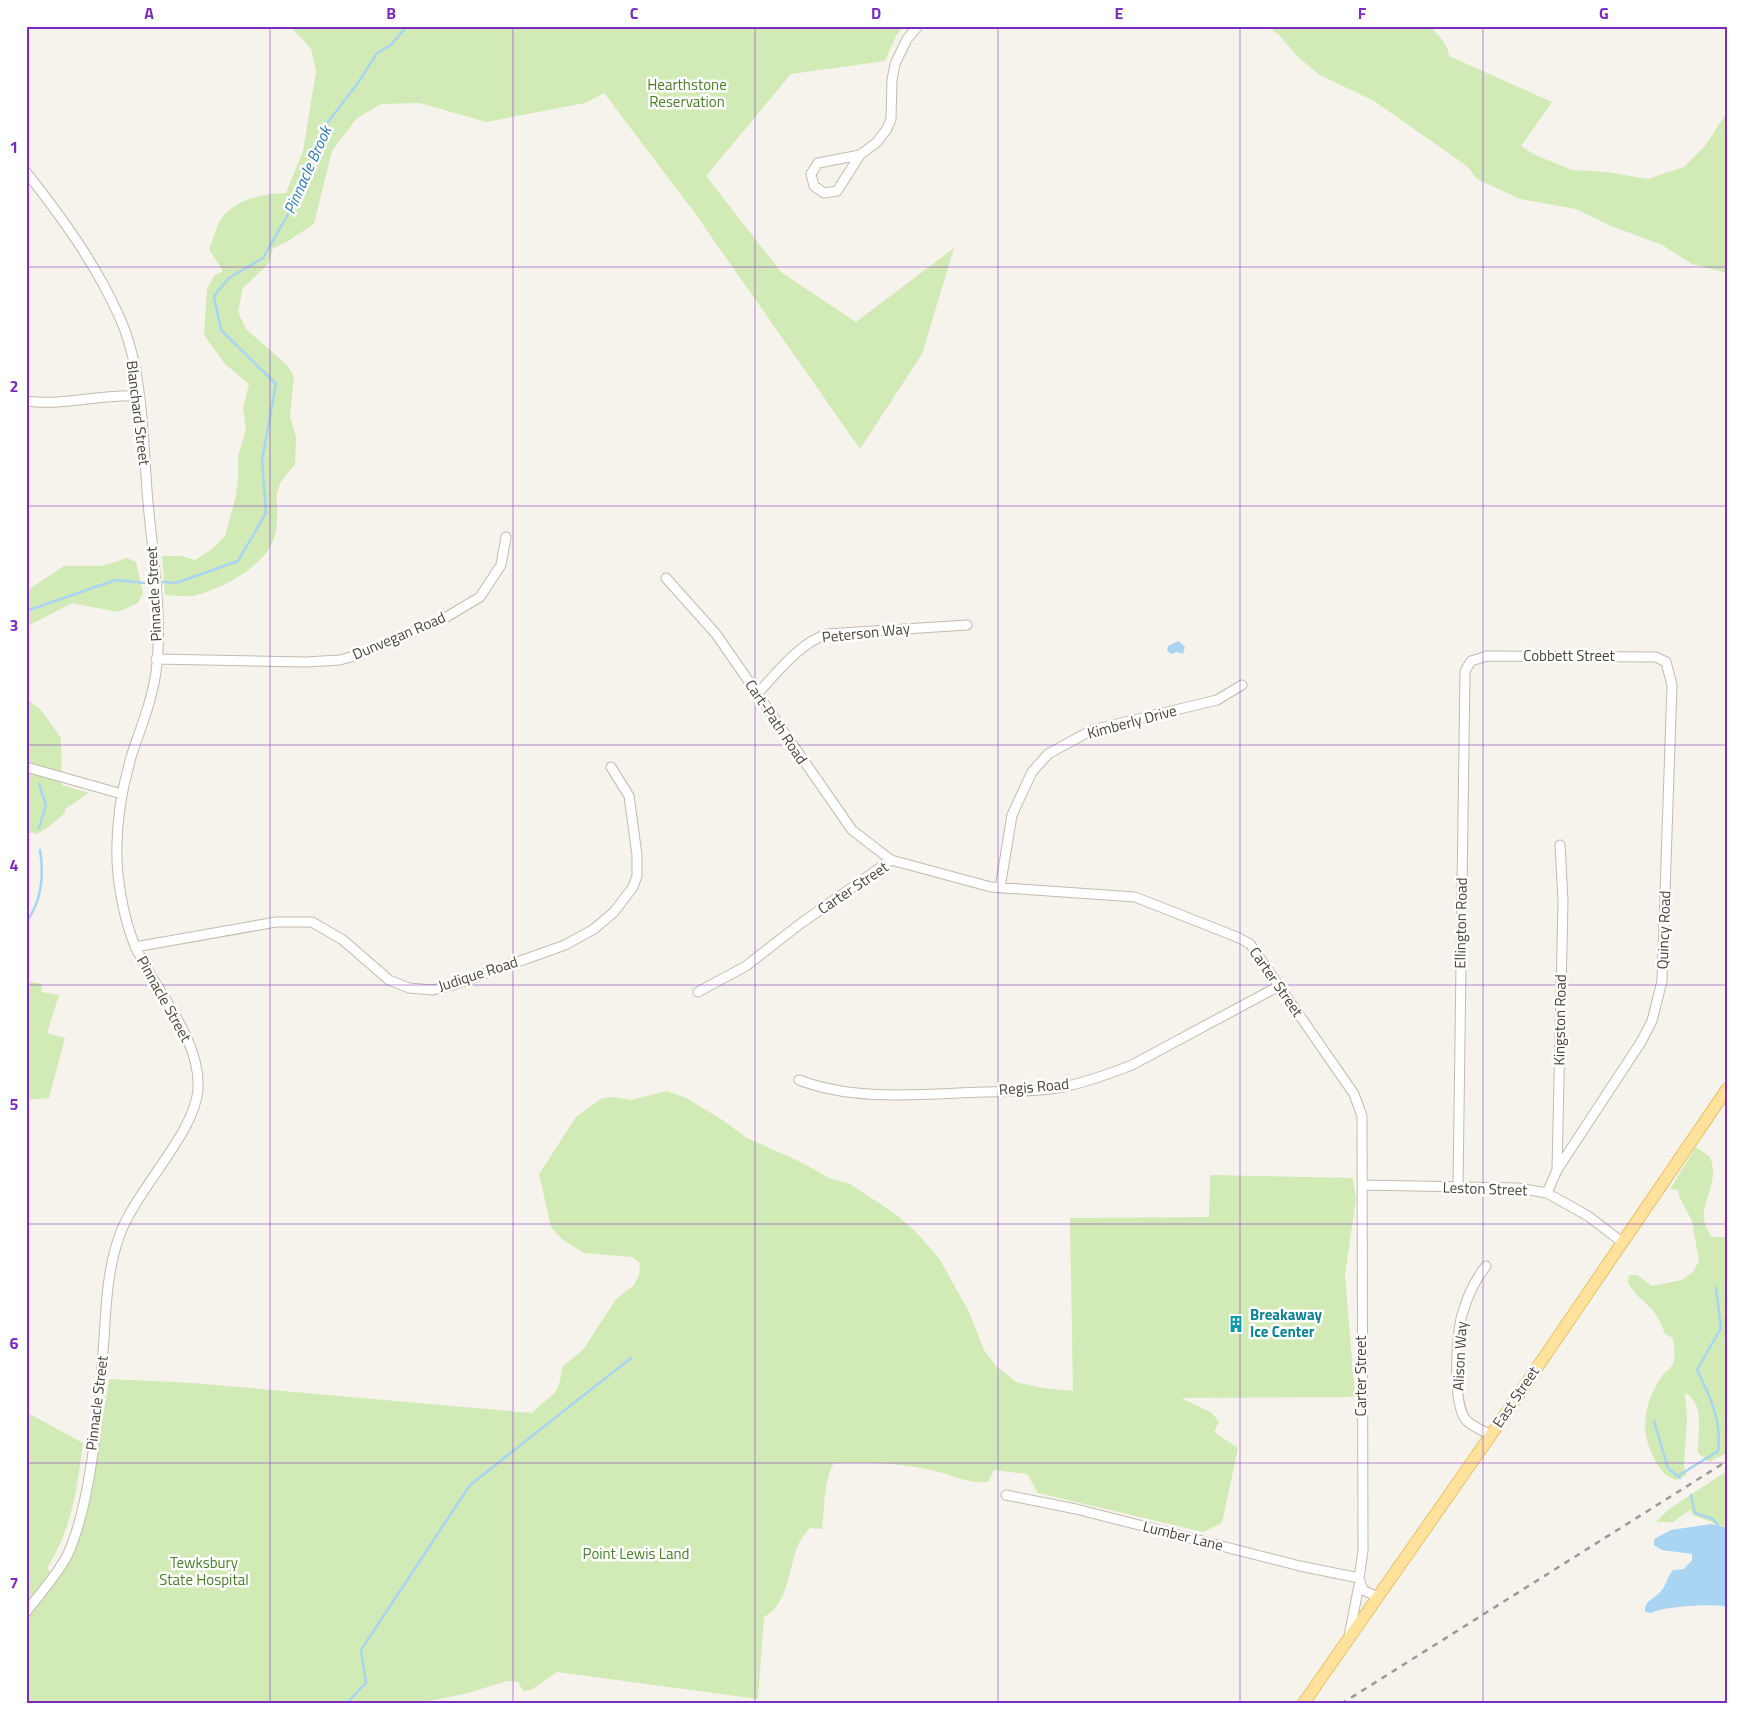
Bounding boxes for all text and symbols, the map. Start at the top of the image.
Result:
text: A [144,1,154,25]
text: B [386,1,396,25]
text: C [630,1,639,25]
text: D [871,1,881,25]
text: E [1115,1,1124,25]
text: F [1358,1,1367,25]
text: G [1599,1,1609,25]
park label: Hearthstone Reservation [647,73,727,113]
water label: Pinnacle Brook [277,121,338,218]
text: 1 [10,135,18,159]
street label: Blanchard Street [121,359,156,467]
text: 2 [10,374,18,398]
street label: Pinnacle Street [139,545,167,642]
street label: Dunvegan Road [349,606,449,666]
text: 3 [10,613,18,637]
street label: Peterson Way [821,616,911,649]
street label: Cobbett Street [1523,644,1616,667]
street label: Cart-Path Road [740,675,813,769]
street label: Kimberly Drive [1085,699,1179,745]
text: 4 [10,853,19,877]
street label: Carter Street [813,855,893,920]
street label: Ellington Road [1448,877,1473,969]
street label: Quincy Road [1651,890,1676,970]
street label: Carter Street [1244,942,1309,1022]
street label: Judique Road [435,950,521,997]
street label: Pinnacle Street [131,951,198,1047]
street label: Kingston Road [1547,974,1572,1066]
street label: Regis Road [998,1072,1070,1101]
text: 5 [10,1092,19,1116]
street label: Leston Street [1442,1176,1529,1201]
place label: Breakaway Ice Center [1250,1303,1323,1343]
building icon: Breakaway Ice Center [1226,1314,1246,1334]
street label: Alison Way [1446,1321,1473,1391]
text: 6 [10,1331,19,1355]
street label: Carter Street [1349,1335,1372,1416]
street label: Pinnacle Street [79,1353,114,1452]
street label: East Street [1486,1361,1545,1432]
street label: Lumber Lane [1141,1514,1226,1557]
park label: Point Lewis Land [583,1542,689,1565]
park label: Tewksbury State Hospital [159,1551,249,1591]
text: 7 [10,1571,18,1595]

